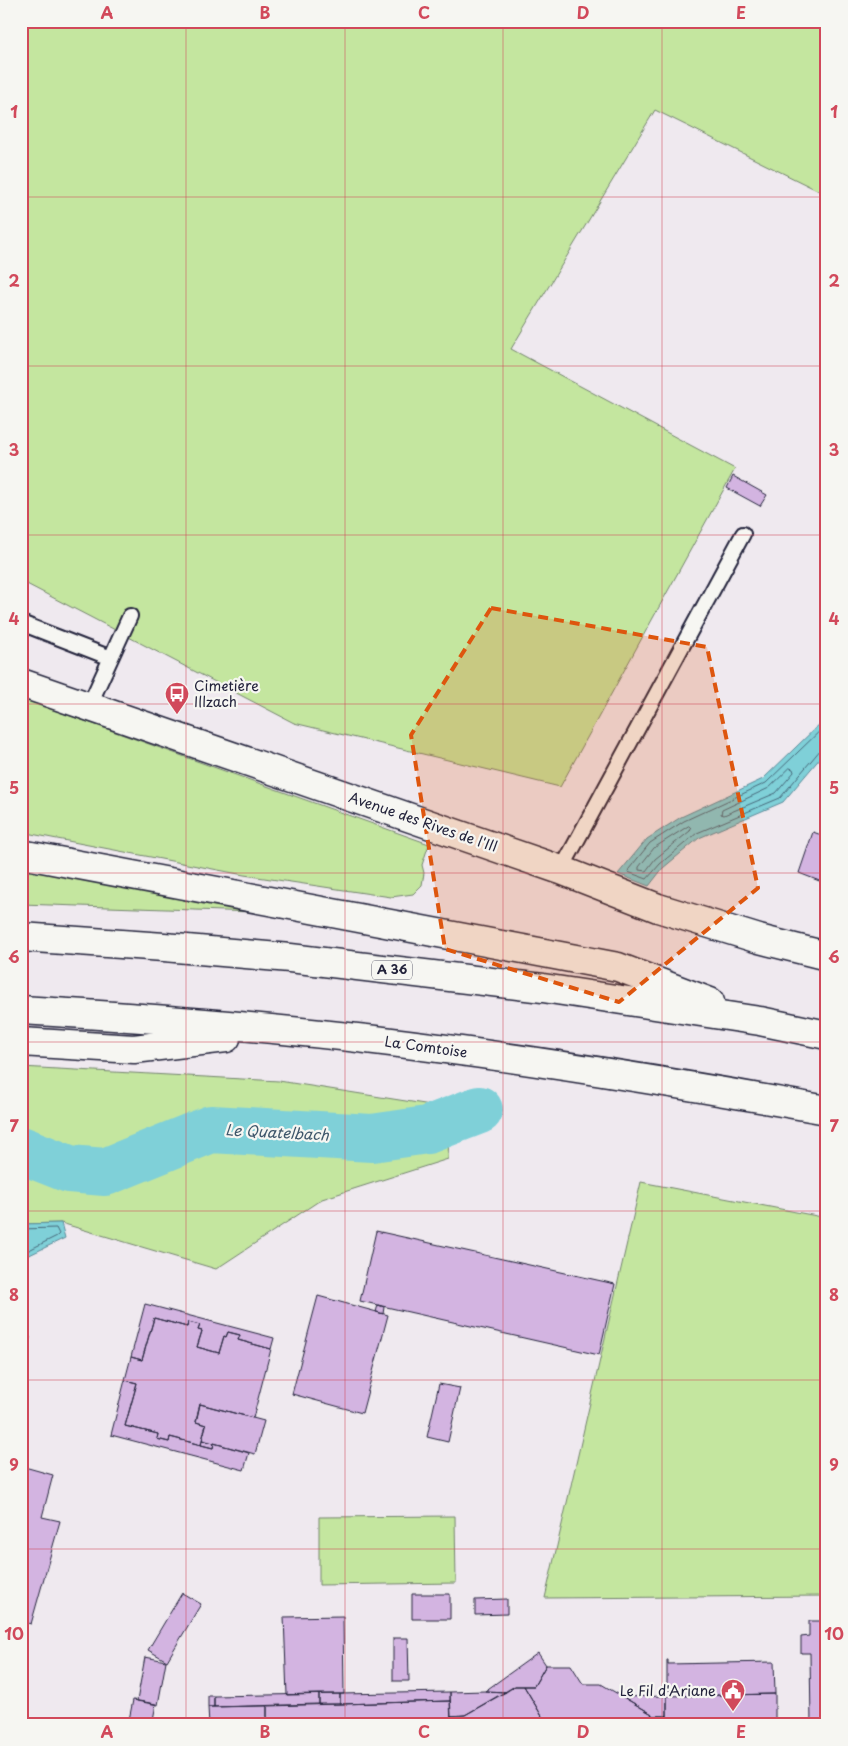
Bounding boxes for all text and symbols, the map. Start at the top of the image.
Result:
text: A [101,0,114,24]
text: B [260,0,271,24]
text: C [418,0,430,24]
text: D [577,0,589,24]
text: E [736,0,746,24]
text: 1 [10,99,18,123]
text: 1 [830,99,838,123]
text: 2 [8,268,20,292]
text: 2 [828,268,840,292]
text: 3 [9,437,19,461]
text: 3 [829,437,839,461]
text: 4 [9,606,20,630]
text: 4 [829,606,840,630]
place label: Cimetière Illzach [194,675,259,712]
bus stop icon: Cimetière Illzach [164,681,190,715]
text: 5 [9,775,19,799]
text: 5 [829,775,839,799]
street label: Avenue des Rives de l'Ill [346,786,500,857]
text: 6 [8,944,20,968]
text: 6 [828,944,840,968]
road number: A 36 [372,960,412,980]
street label: La Comtoise [383,1030,469,1063]
text: 7 [9,1113,19,1137]
text: 7 [829,1113,839,1137]
water label: Le Quatelbach [225,1117,330,1146]
text: 8 [9,1282,19,1306]
text: 8 [829,1282,839,1306]
text: 9 [9,1452,19,1476]
text: 9 [829,1452,839,1476]
text: 10 [4,1621,24,1645]
text: 10 [824,1621,844,1645]
public building icon: Le Fil d'Ariane [720,1678,746,1712]
place label: Le Fil d'Ariane [620,1680,716,1701]
text: A [101,1719,114,1743]
text: B [260,1719,271,1743]
text: C [418,1719,430,1743]
text: D [577,1719,589,1743]
text: E [736,1719,746,1743]

